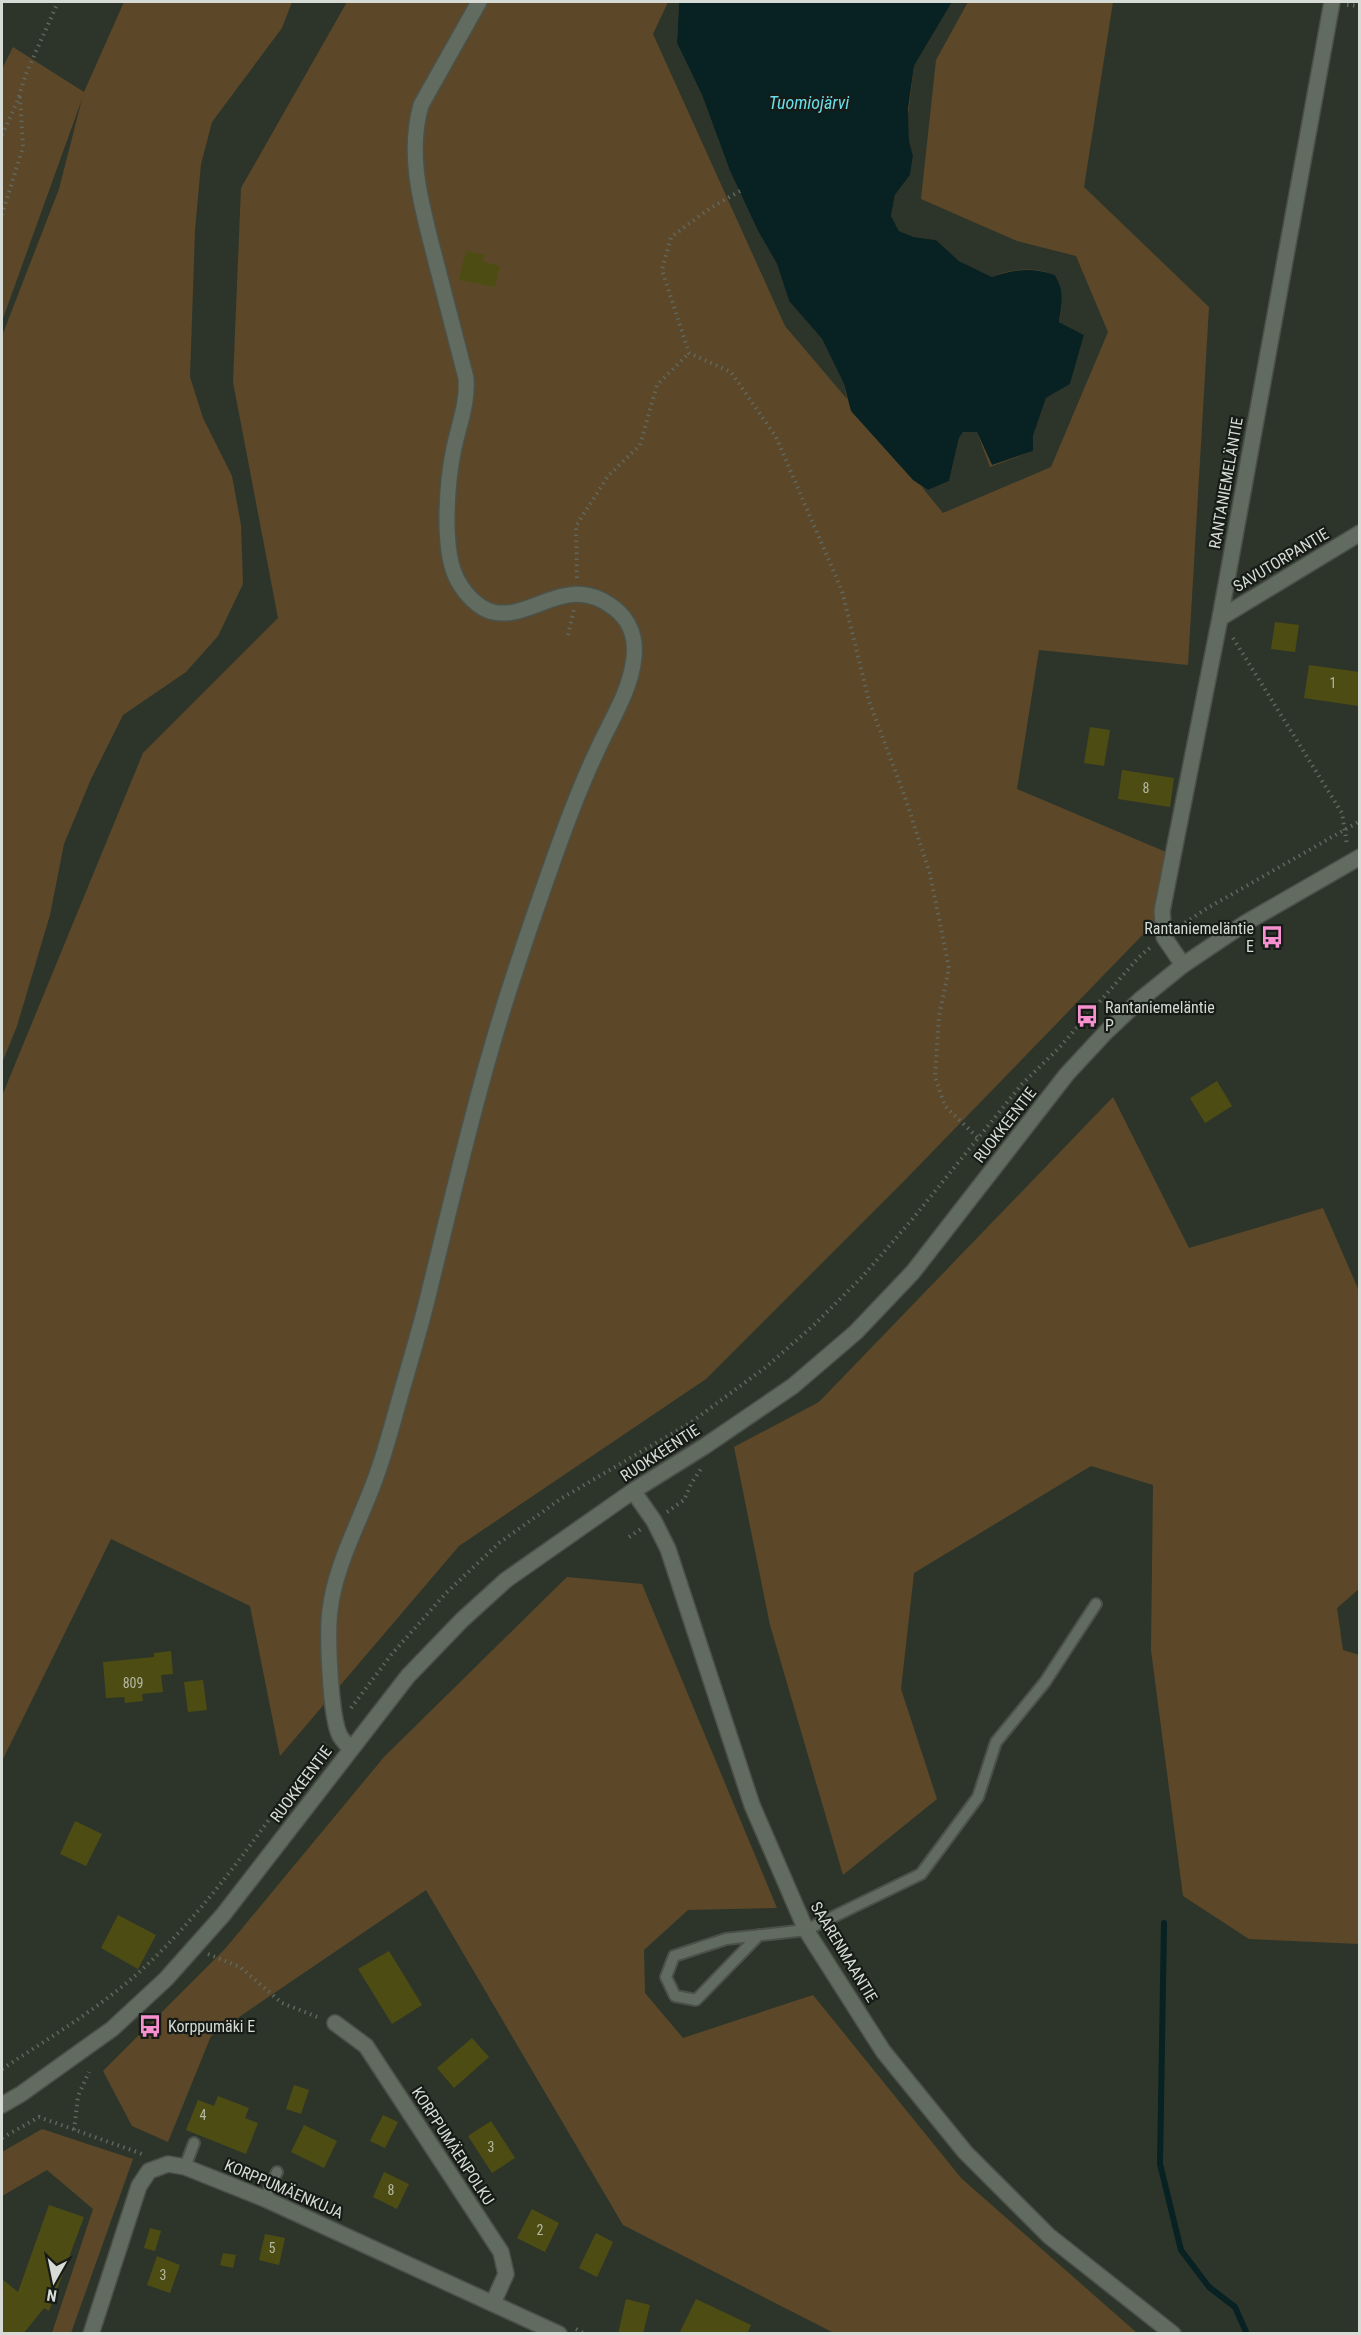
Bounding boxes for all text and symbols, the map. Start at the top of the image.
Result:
water label: Tuomiojärvi [769,92,850,113]
street label: RANTANIEMELÄNTIE [1205,416,1247,550]
street label: SAVUTORPANTIE [1230,524,1332,596]
house number: 1 [1330,675,1336,691]
house number: 8 [1143,780,1150,796]
place label: Rantaniemeläntie E [1144,919,1254,956]
bus stop icon: Rantaniemeläntie E [1259,924,1285,950]
place label: Rantaniemeläntie P [1105,998,1215,1035]
bus stop icon: Rantaniemeläntie P [1074,1003,1100,1029]
street label: RUOKKEENTIE [970,1083,1040,1166]
street label: RUOKKEENTIE [617,1420,703,1486]
house number: 809 [123,1675,143,1691]
street label: RUOKKEENTIE [266,1742,336,1826]
street label: SAARENMAANTIE [807,1898,881,2006]
bus stop icon: Korppumäki E [137,2013,163,2039]
place label: Korppumäki E [168,2017,255,2036]
street label: KORPPUMÄENPOLKU [408,2084,498,2208]
house number: 4 [200,2107,207,2123]
house number: 3 [488,2139,494,2155]
street label: KORPPUMÄENKUJA [222,2155,346,2223]
house number: 8 [388,2182,395,2198]
house number: 2 [537,2222,544,2238]
house number: 5 [269,2240,276,2256]
north arrow [24,2251,84,2311]
house number: 3 [160,2267,166,2283]
text: N [45,2285,58,2305]

